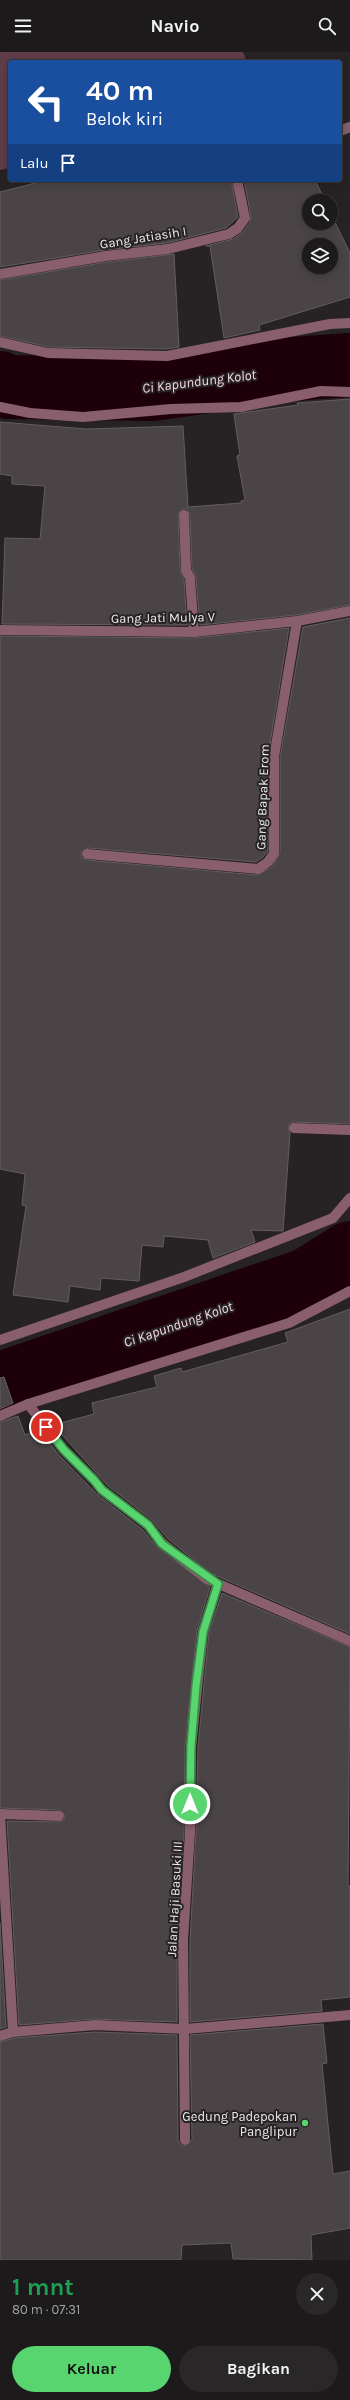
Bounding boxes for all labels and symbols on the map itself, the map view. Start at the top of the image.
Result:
street label: Gang Jatiasih I [99,223,187,252]
water label: Ci Kapundung Kolot [141,366,257,397]
street label: Gang Jati Mulya V [111,609,216,626]
street label: Gang Bapak Erom [253,744,272,850]
water label: Ci Kapundung Kolot [121,1298,235,1351]
pin [29,1410,63,1444]
position arrow [169,1783,211,1825]
street label: Jalan Haji Basuki III [164,1841,185,1957]
place label: Gedung Padepokan Panglipur [182,2109,297,2139]
marker: Gedung Padepokan Panglipur [300,2118,310,2128]

